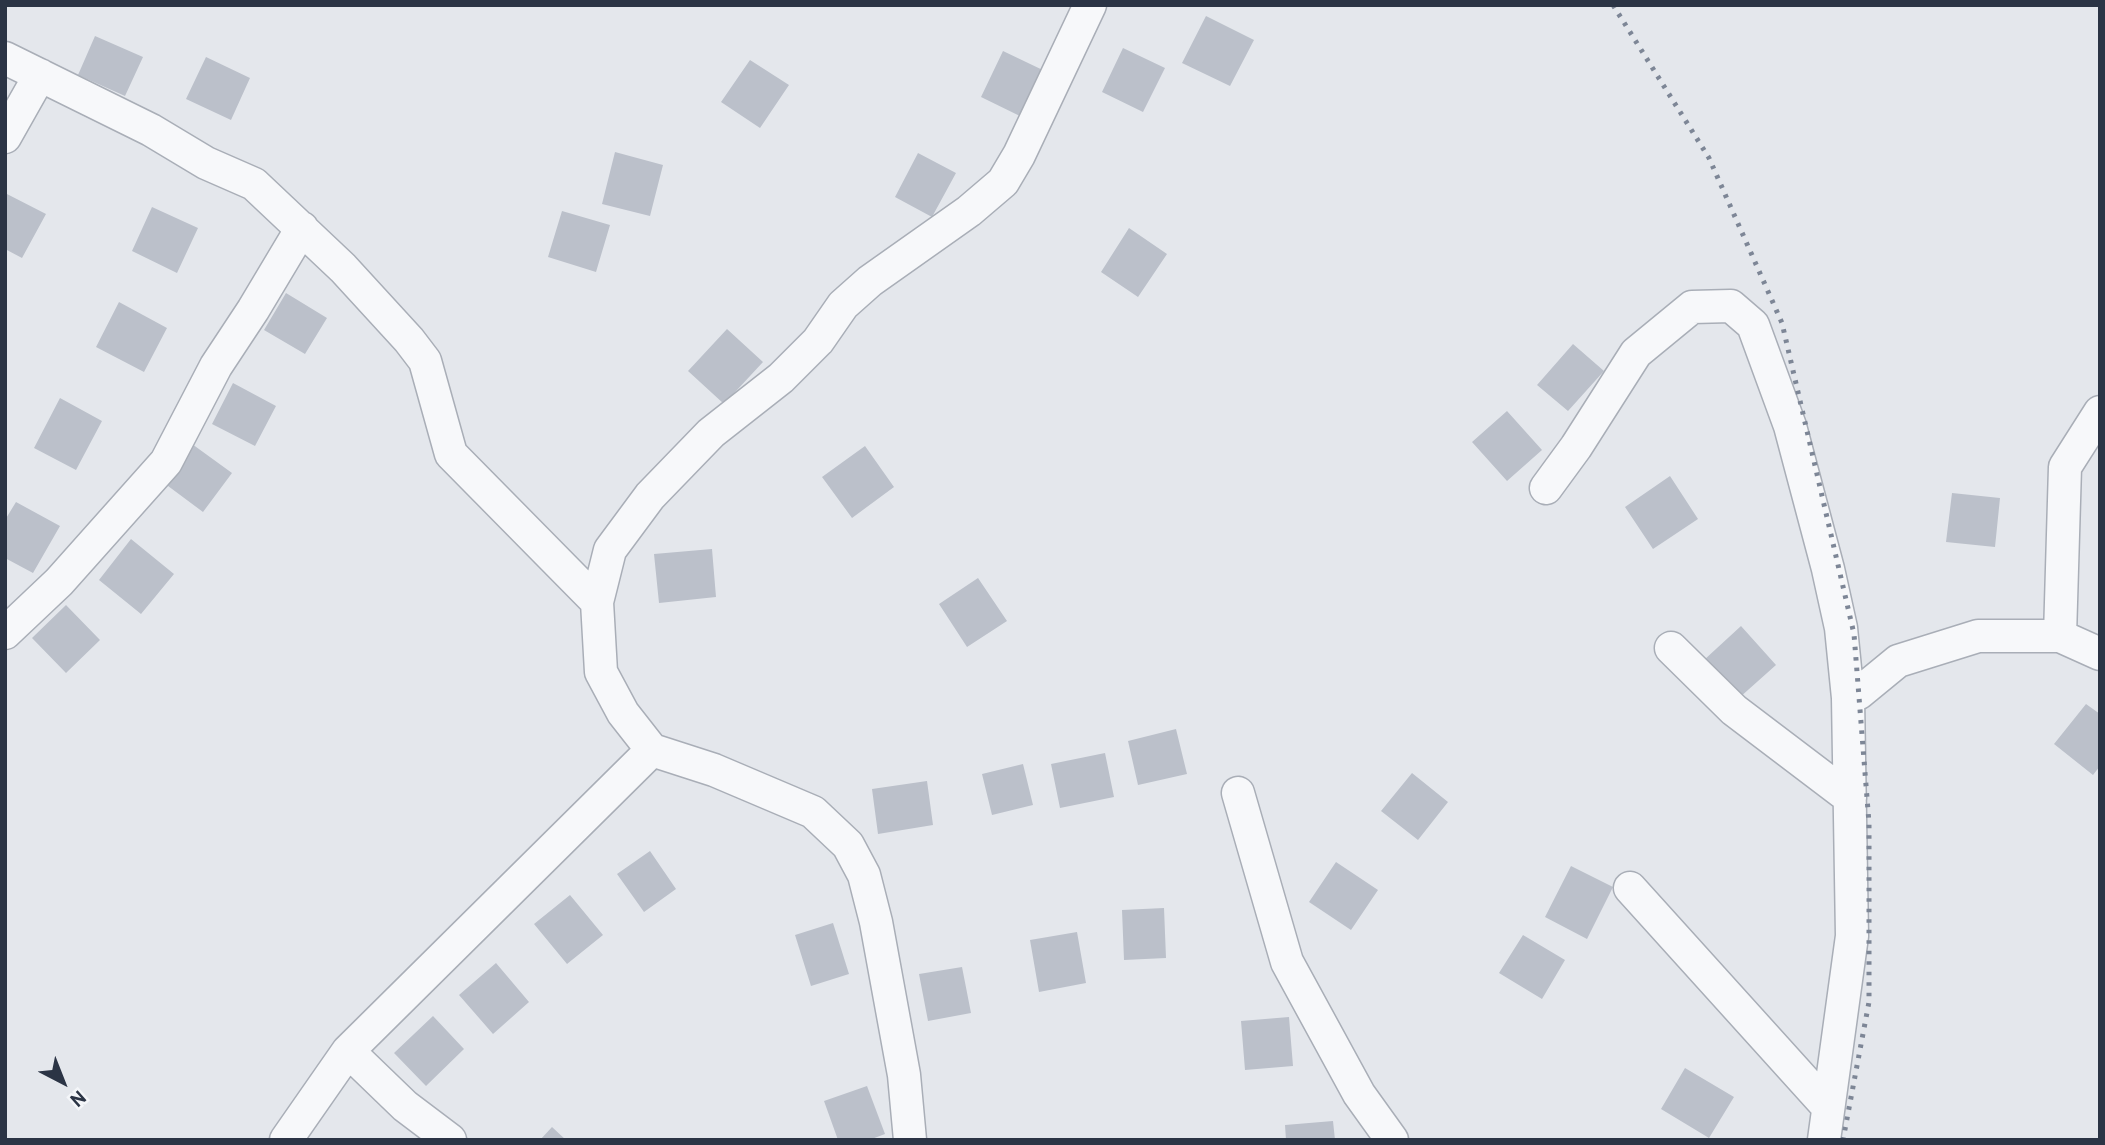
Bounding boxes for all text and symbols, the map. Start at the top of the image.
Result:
north arrow [28,1047,98,1117]
text: N [64,1084,90,1111]

